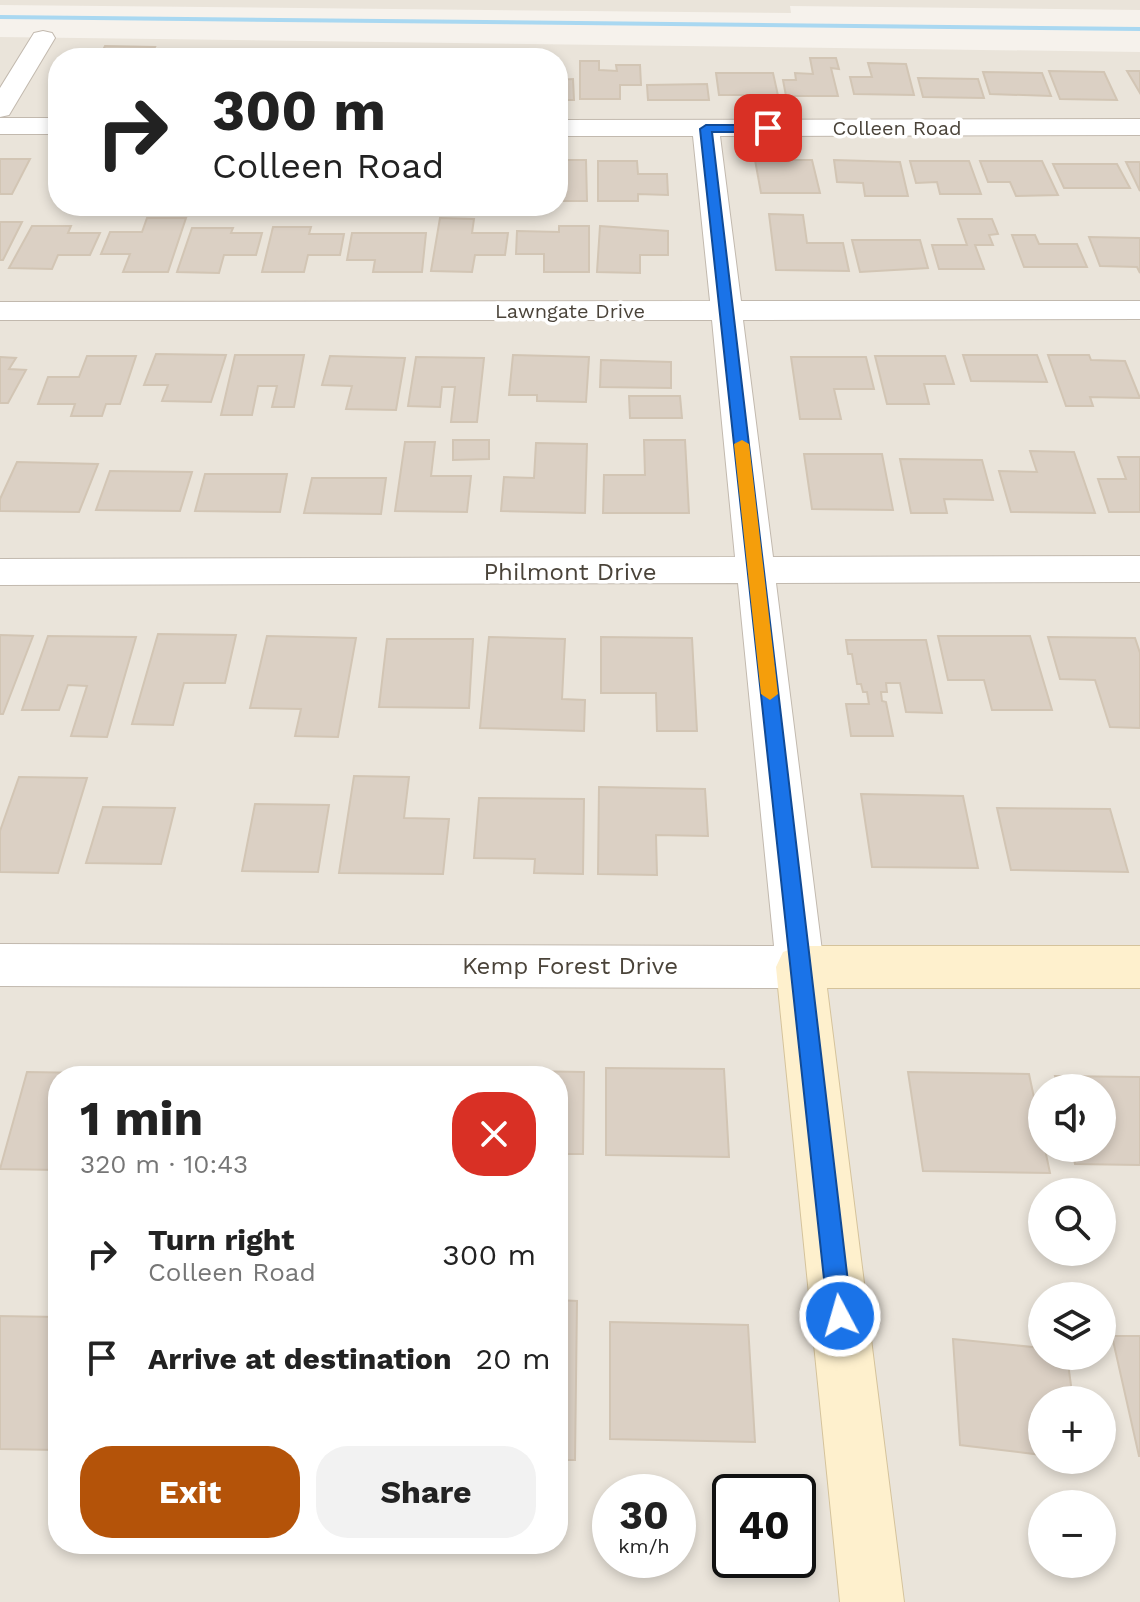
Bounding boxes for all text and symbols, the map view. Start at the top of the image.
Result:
text: 300 m [212,78,386,144]
icon: right [80,80,184,184]
pin [734,94,802,162]
icon: arrive [746,106,790,150]
street label: Colleen Road [832,116,962,140]
text: Colleen Road [212,145,444,187]
street label: Lawngate Drive [495,299,645,323]
street label: Philmont Drive [483,558,657,586]
street label: Kemp Forest Drive [462,952,678,980]
map controls [1028,1074,1116,1578]
button: sound [1028,1074,1116,1162]
text: 1 min [80,1090,203,1147]
button: close [452,1092,536,1176]
text: 320 m · 10:43 [80,1149,248,1179]
button: search [1028,1178,1116,1266]
text: Turn right [148,1222,294,1257]
icon: right [80,1232,124,1276]
text: 300 m [442,1237,536,1272]
text: Colleen Road [148,1257,316,1287]
position arrow [798,1274,882,1358]
button: layers [1028,1282,1116,1370]
icon: arrive [80,1336,124,1380]
text: Arrive at destination [148,1341,452,1376]
text: 20 m [476,1341,551,1376]
button: + [1028,1386,1116,1474]
button: Exit [80,1446,300,1538]
button: Share [316,1446,536,1538]
speed limit sign: 40 [712,1474,816,1578]
button: − [1028,1490,1116,1578]
text: 30 [619,1492,669,1539]
text: km/h [618,1534,670,1558]

